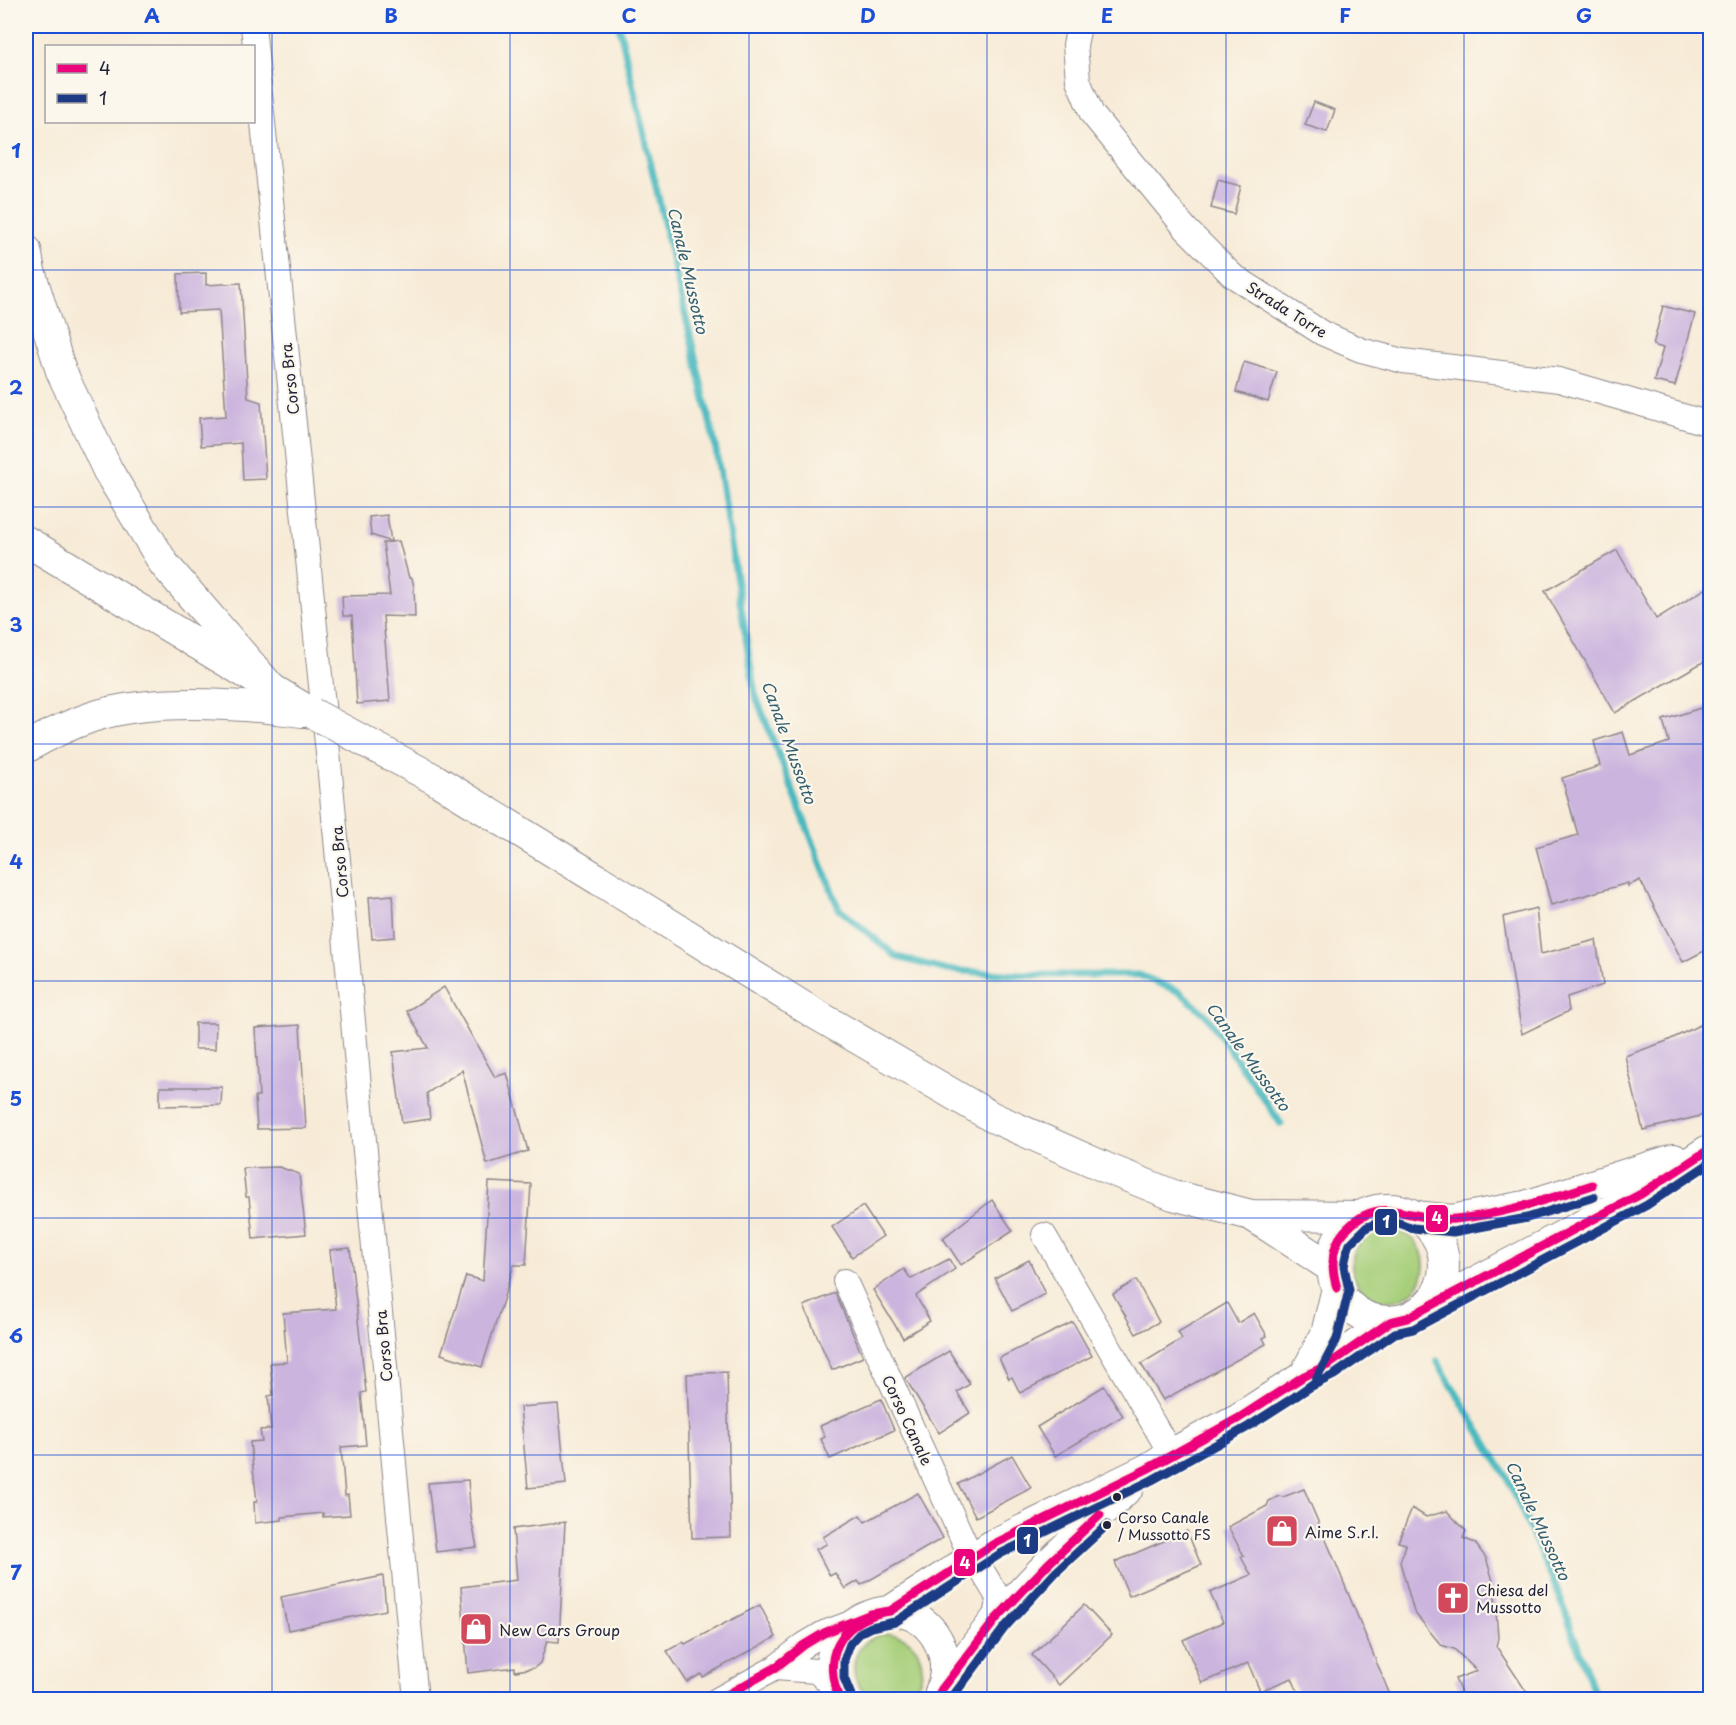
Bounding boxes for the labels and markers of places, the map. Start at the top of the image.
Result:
unlabelled marker [1111,1491,1123,1503]
place label: Corso Canale / Mussotto FS [1118,1507,1211,1545]
shop icon: Aime S.r.l. [1264,1513,1300,1549]
marker: Corso Canale / Mussotto FS [1101,1519,1113,1531]
place label: Aime S.r.l. [1305,1520,1379,1543]
place label: Chiesa del Mussotto [1476,1578,1548,1618]
church icon: Chiesa del Mussotto [1435,1580,1471,1616]
shop icon: New Cars Group [458,1611,494,1647]
place label: New Cars Group [499,1618,620,1641]

